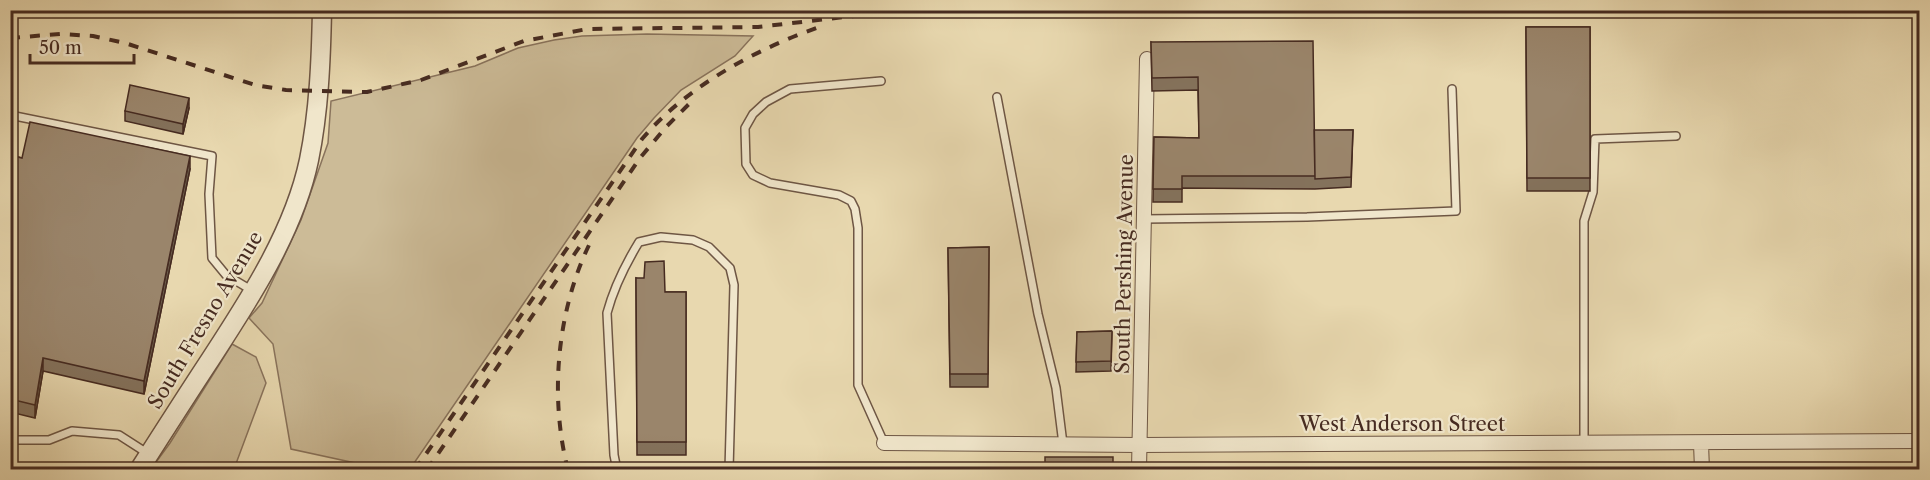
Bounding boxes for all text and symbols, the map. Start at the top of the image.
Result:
scale bar [30,27,134,65]
text: 50 m [39,37,82,59]
street label: South Pershing Avenue [1110,154,1138,374]
street label: South Fresno Avenue [142,227,268,413]
street label: West Anderson Street [1298,412,1505,436]

